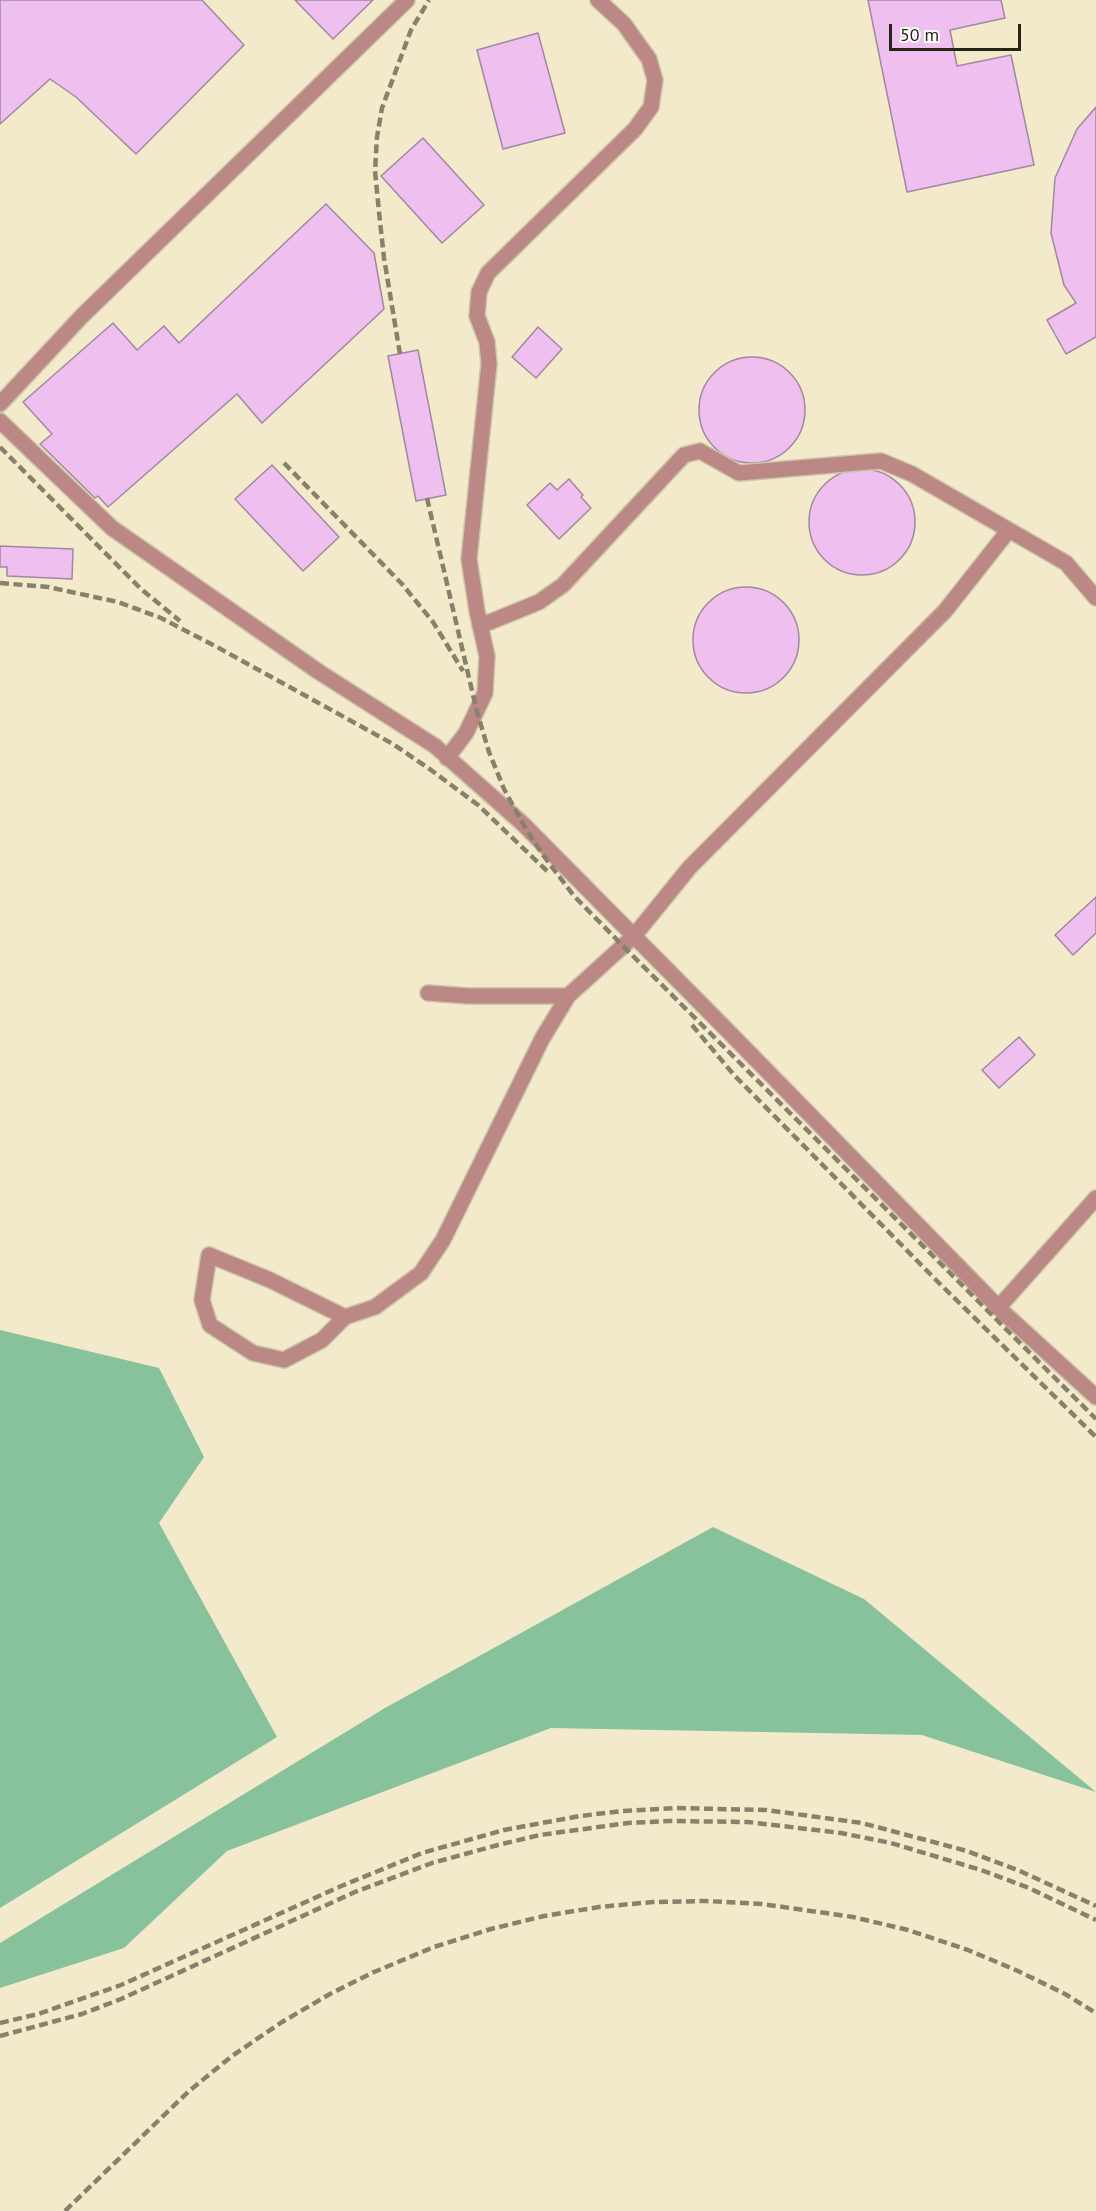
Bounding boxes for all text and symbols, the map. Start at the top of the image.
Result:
scale bar [892,12,1024,50]
text: 50 m [900,23,939,46]

